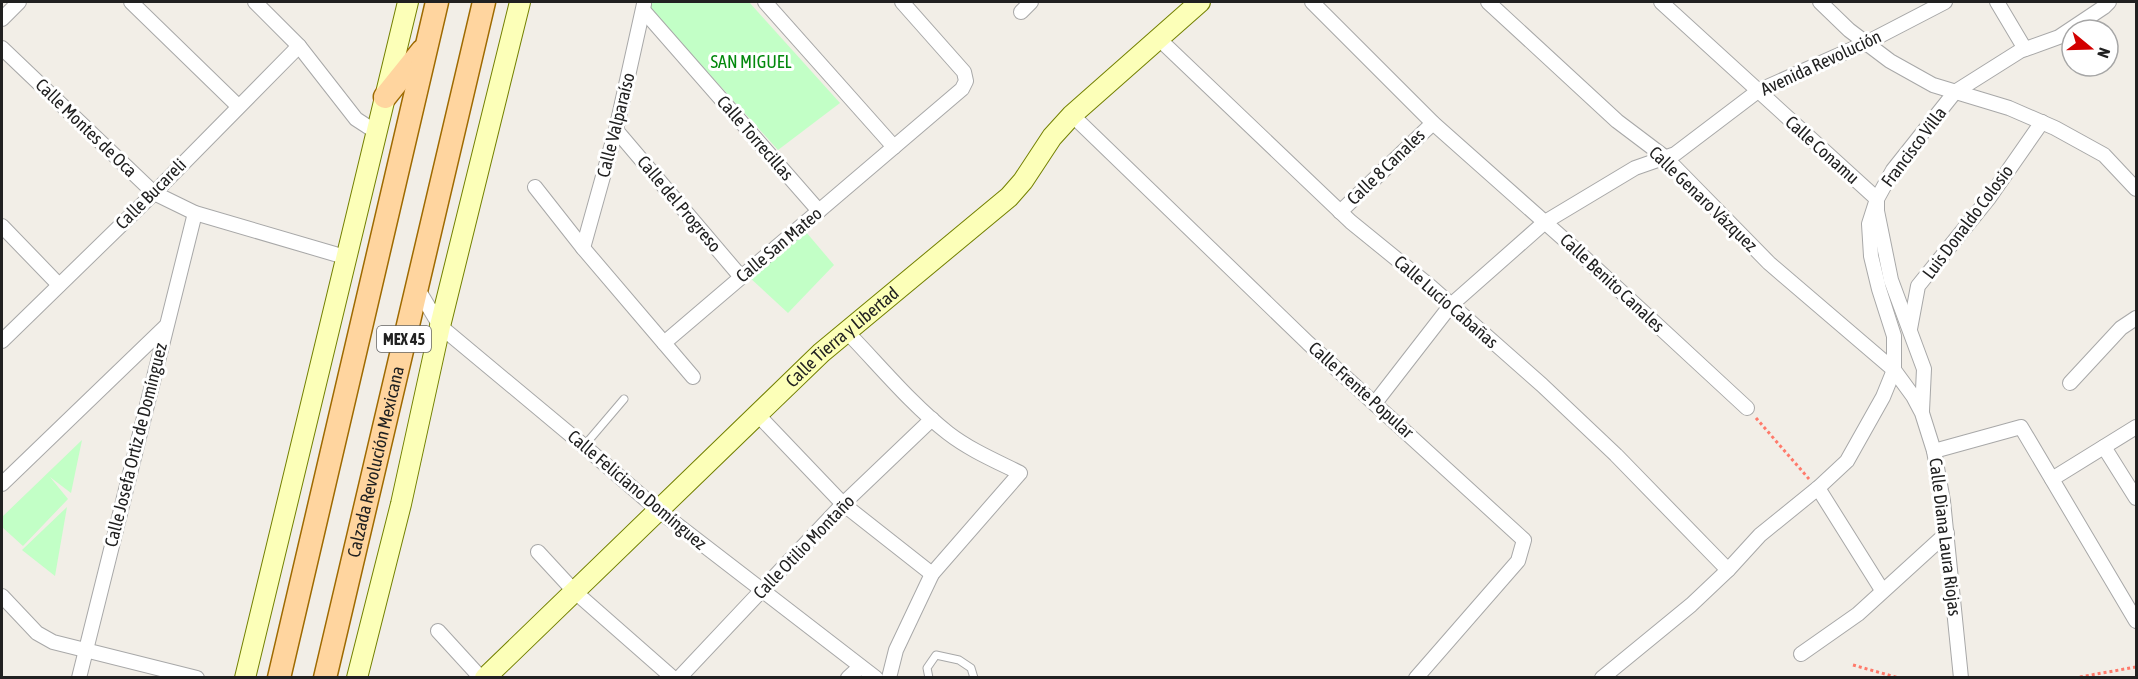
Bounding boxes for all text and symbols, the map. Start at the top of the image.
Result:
north arrow [2060,18,2120,78]
street label: Avenida Revolución [1757,25,1884,100]
text: N [2094,45,2114,60]
park label: SAN MIGUEL [711,51,791,72]
street label: Calle Valparaíso [592,70,639,179]
street label: Calle Montes de Oca [31,74,141,181]
street label: Calle Torrecillas [713,91,798,184]
street label: Francisco Villa [1877,103,1950,191]
street label: Calle Conamu [1781,111,1863,188]
street label: Calle 8 Canales [1342,124,1429,209]
street label: Calle Genaro Vázquez [1645,142,1762,256]
street label: Calle del Progreso [633,151,726,256]
street label: Calle Bucareli [111,154,190,233]
street label: Luis Donaldo Colosio [1918,161,2017,283]
street label: Calle San Mateo [731,203,826,287]
street label: Calle Benito Canales [1556,229,1669,336]
street label: Calle Lucio Cabañas [1390,251,1503,352]
street label: Calle Tierra y Libertad [781,282,903,391]
road number: MEX 45 [377,326,431,352]
street label: Calle Frente Popular [1305,337,1419,443]
street label: Calle Josefa Ortiz de Domínguez [100,340,171,549]
street label: Calzada Revolución Mexicana [343,364,408,560]
street label: Calle Feliciano Domínguez [564,425,711,554]
street label: Calle Diana Laura Riojas [1925,457,1966,617]
street label: Calle Otilio Montaño [749,490,858,603]

